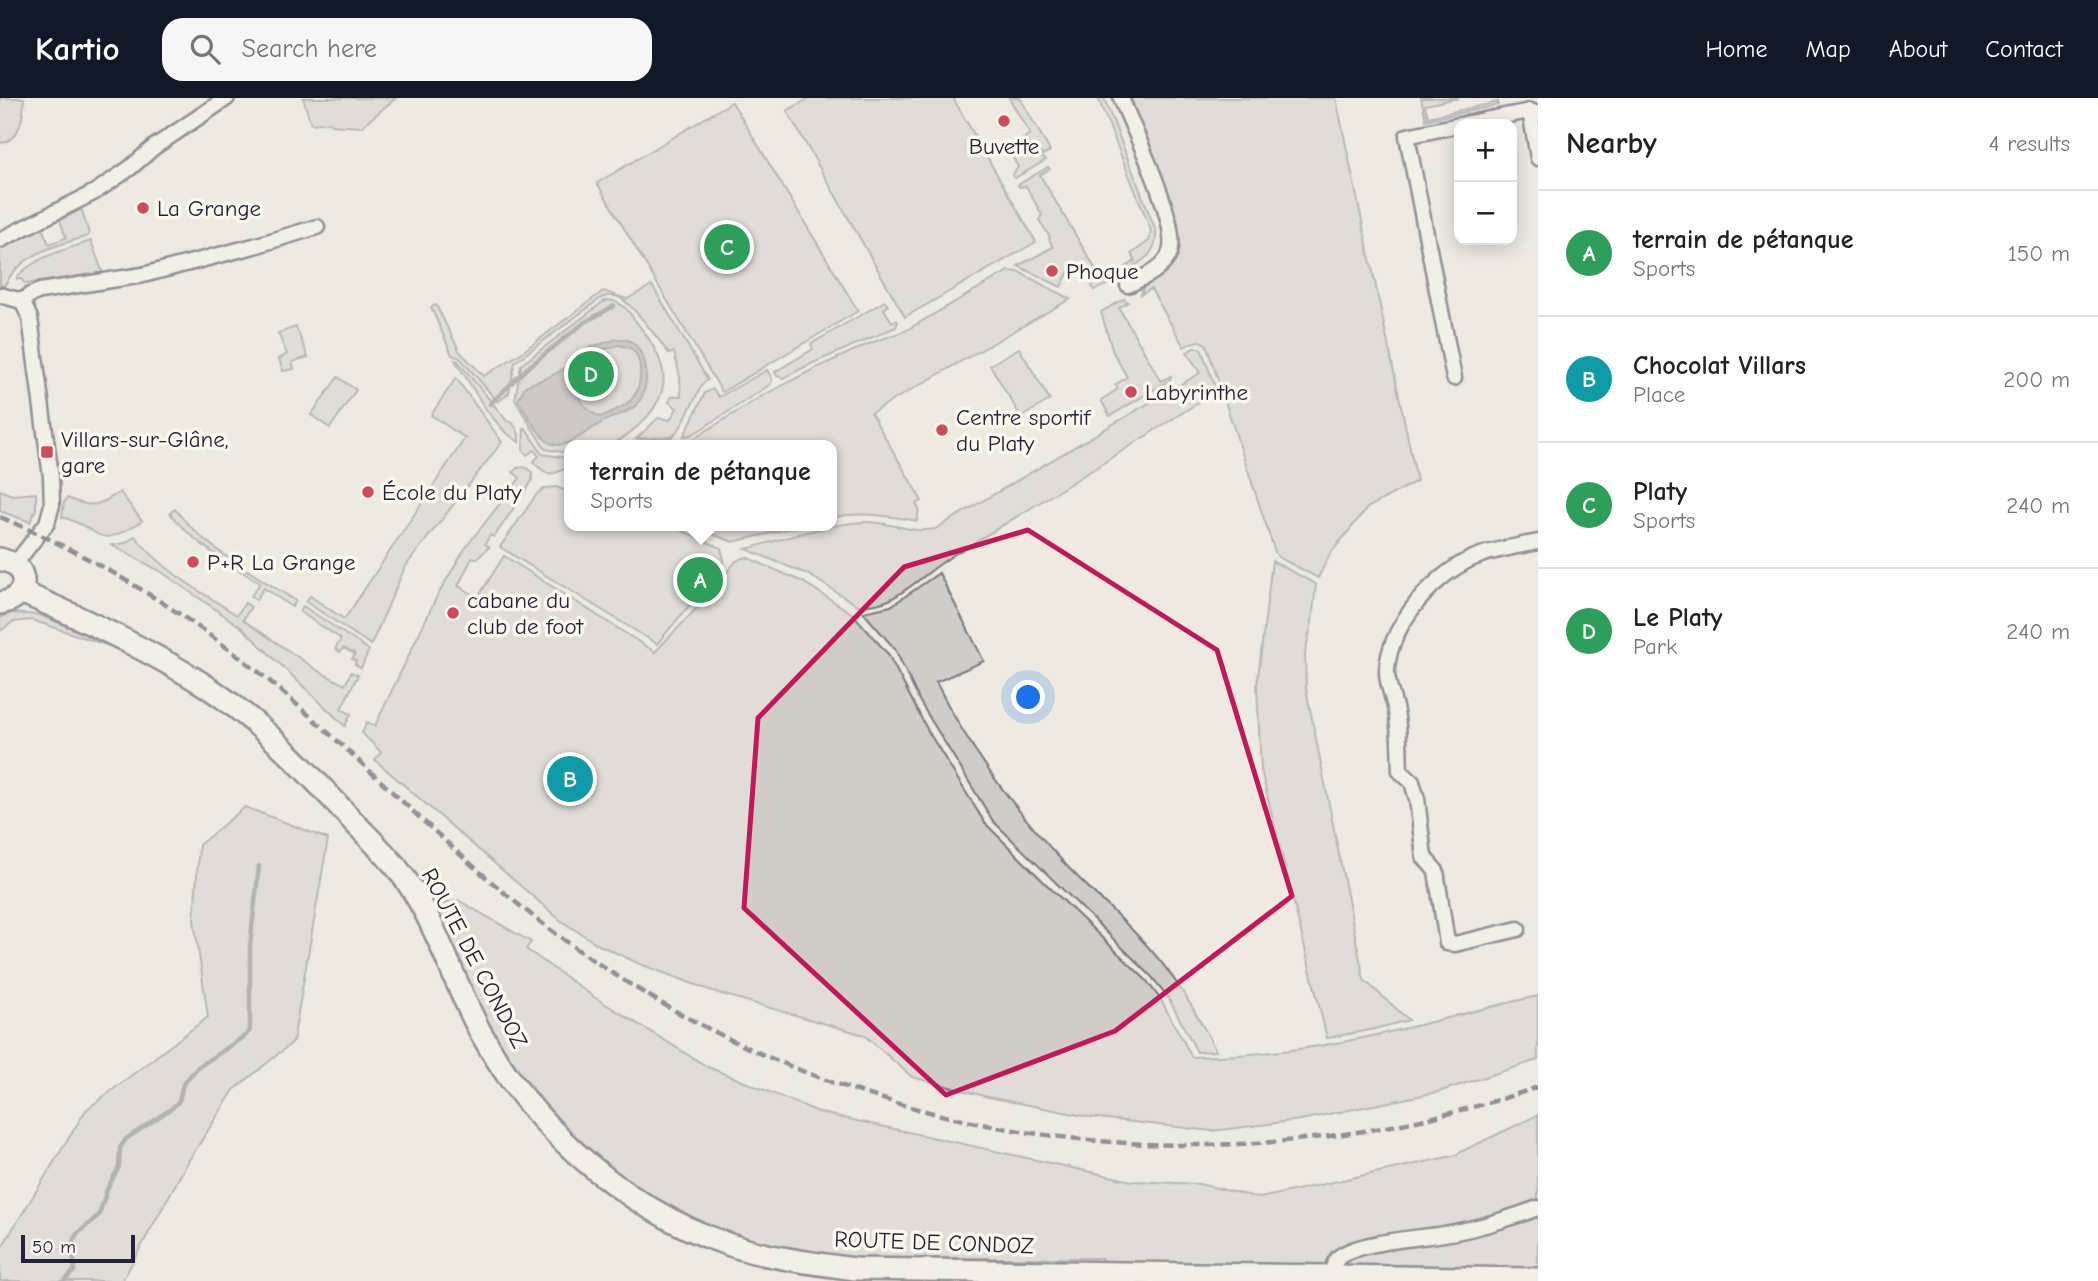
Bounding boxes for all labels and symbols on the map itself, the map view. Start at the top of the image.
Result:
marker: Buvette [996,113,1012,129]
place label: Buvette [969,133,1039,160]
place label: La Grange [157,195,261,222]
marker: La Grange [135,200,151,216]
pin: C [704,221,750,273]
place label: Phoque [1066,258,1139,285]
marker: Phoque [1044,263,1060,279]
pin: D [568,348,614,400]
place label: Labyrinthe [1145,379,1248,406]
marker: Labyrinthe [1123,384,1139,400]
place label: Centre sportif du Platy [956,404,1092,457]
marker: Centre sportif du Platy [934,422,950,438]
place label: Villars-sur-Glâne, gare [61,426,229,479]
marker: Villars-sur-Glâne, gare [39,444,55,460]
place label: École du Platy [382,479,522,506]
marker: École du Platy [360,484,376,500]
place label: P+R La Grange [207,549,356,576]
marker: P+R La Grange [185,554,201,570]
pin: A [677,554,723,606]
place label: cabane du club de foot [467,587,584,640]
marker: cabane du club de foot [445,605,461,621]
your location [1011,680,1045,714]
pin: B [547,753,593,805]
street label: ROUTE DE CONDOZ [416,864,533,1053]
street label: ROUTE DE CONDOZ [834,1226,1034,1259]
scale bar [21,1232,135,1264]

